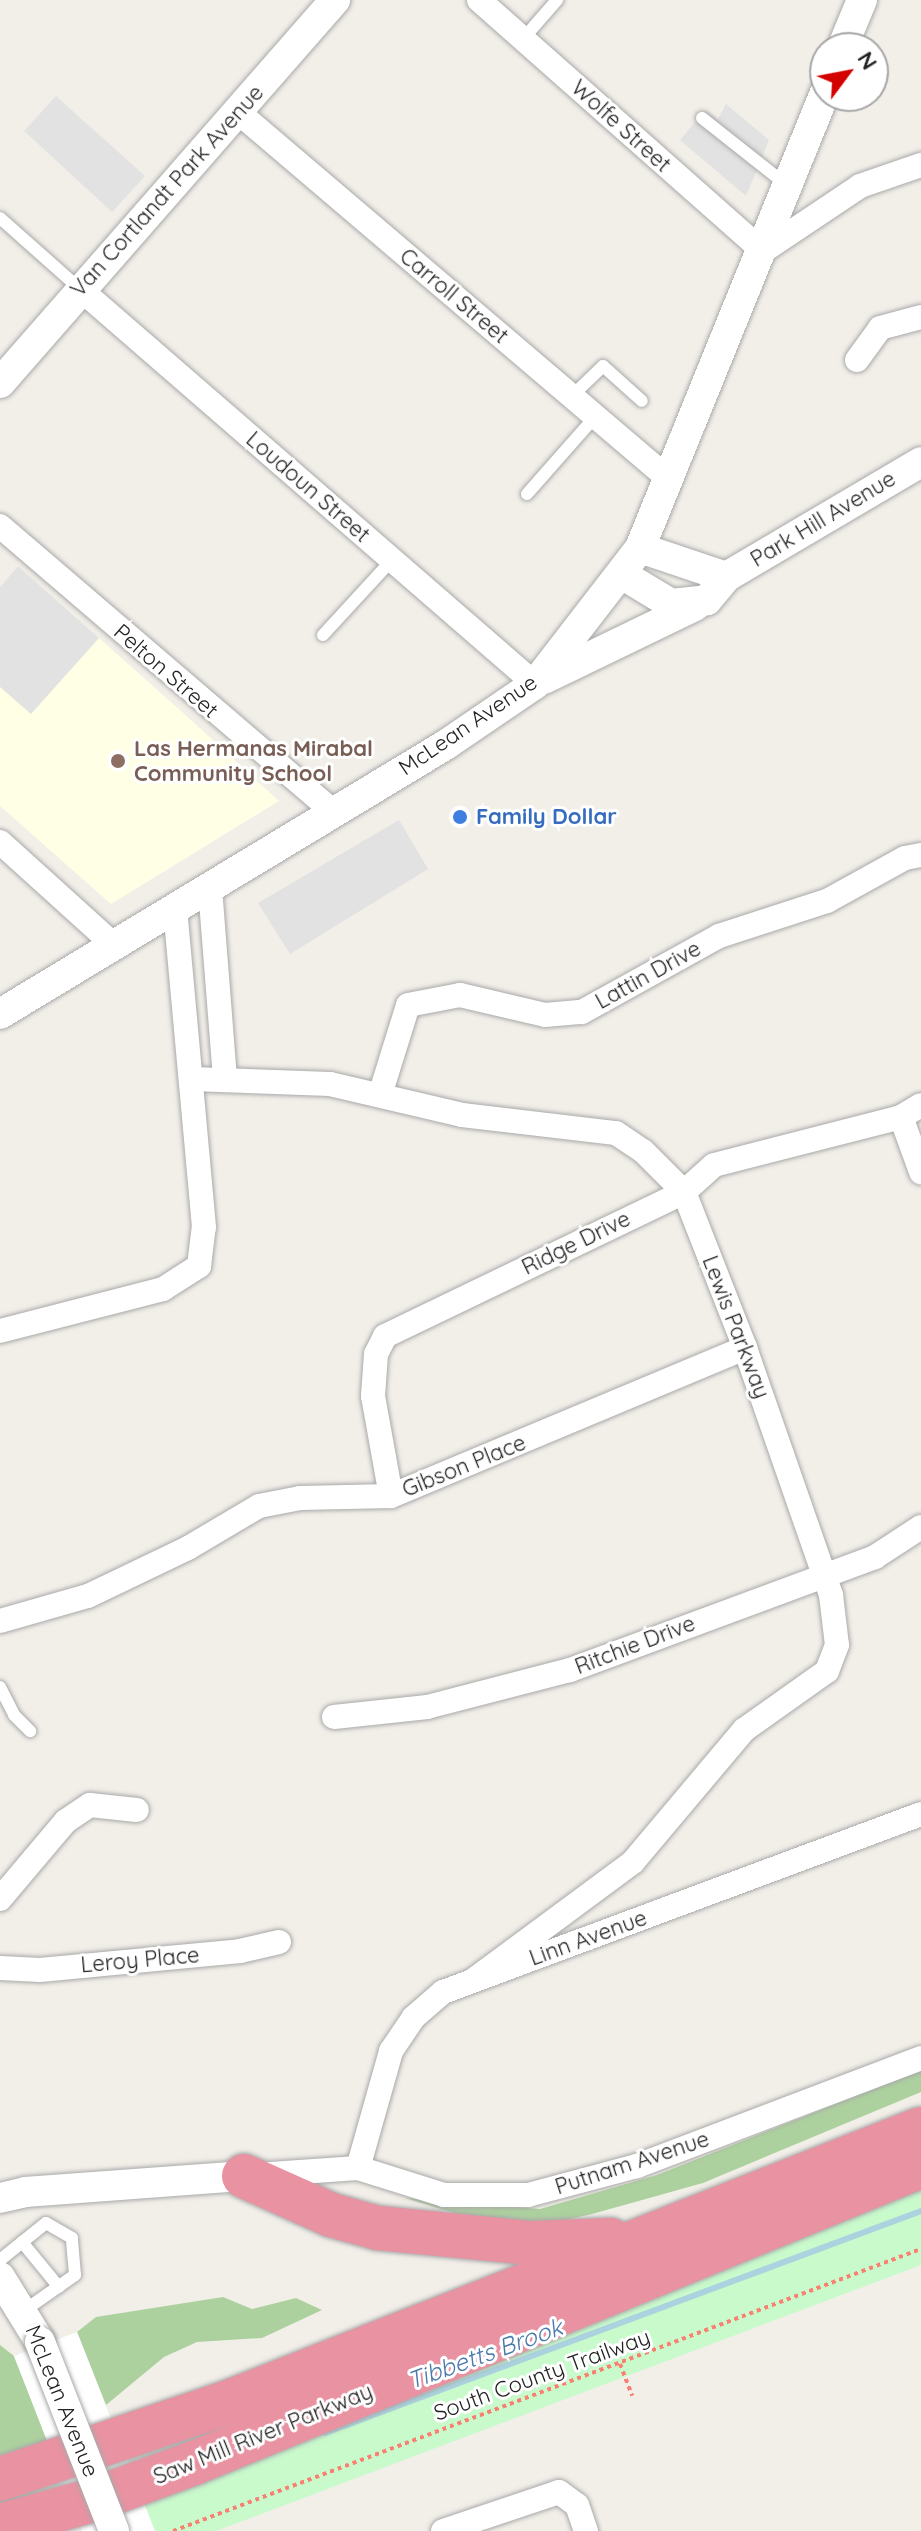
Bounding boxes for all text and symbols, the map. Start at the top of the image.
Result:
north arrow [809,32,889,112]
text: N [851,46,884,75]
street label: Wolfe Street [566,74,676,178]
street label: Van Cortlandt Park Avenue [65,80,269,302]
street label: Carroll Street [394,243,514,349]
street label: Loudoun Street [241,426,375,548]
street label: Park Hill Avenue [746,465,900,573]
street label: Pelton Street [108,618,224,724]
street label: McLean Avenue [394,669,542,781]
place label: Las Hermanas Mirabal Community School [134,735,373,786]
marker: Las Hermanas Mirabal Community School [109,752,127,770]
place label: Family Dollar [476,804,617,830]
marker: Family Dollar [451,808,469,826]
street label: Lattin Drive [591,935,705,1015]
street label: Ridge Drive [517,1205,635,1281]
street label: Lewis Parkway [697,1252,775,1402]
street label: Gibson Place [398,1429,530,1503]
street label: Ritchie Drive [571,1610,699,1680]
street label: Linn Avenue [526,1905,650,1971]
street label: Leroy Place [79,1942,201,1978]
street label: Putnam Avenue [552,2126,712,2200]
water label: Tibbetts Brook [403,2313,567,2395]
street label: McLean Avenue [20,2321,104,2481]
street label: South County Trailway [430,2324,654,2426]
street label: Saw Mill River Parkway [150,2378,376,2490]

